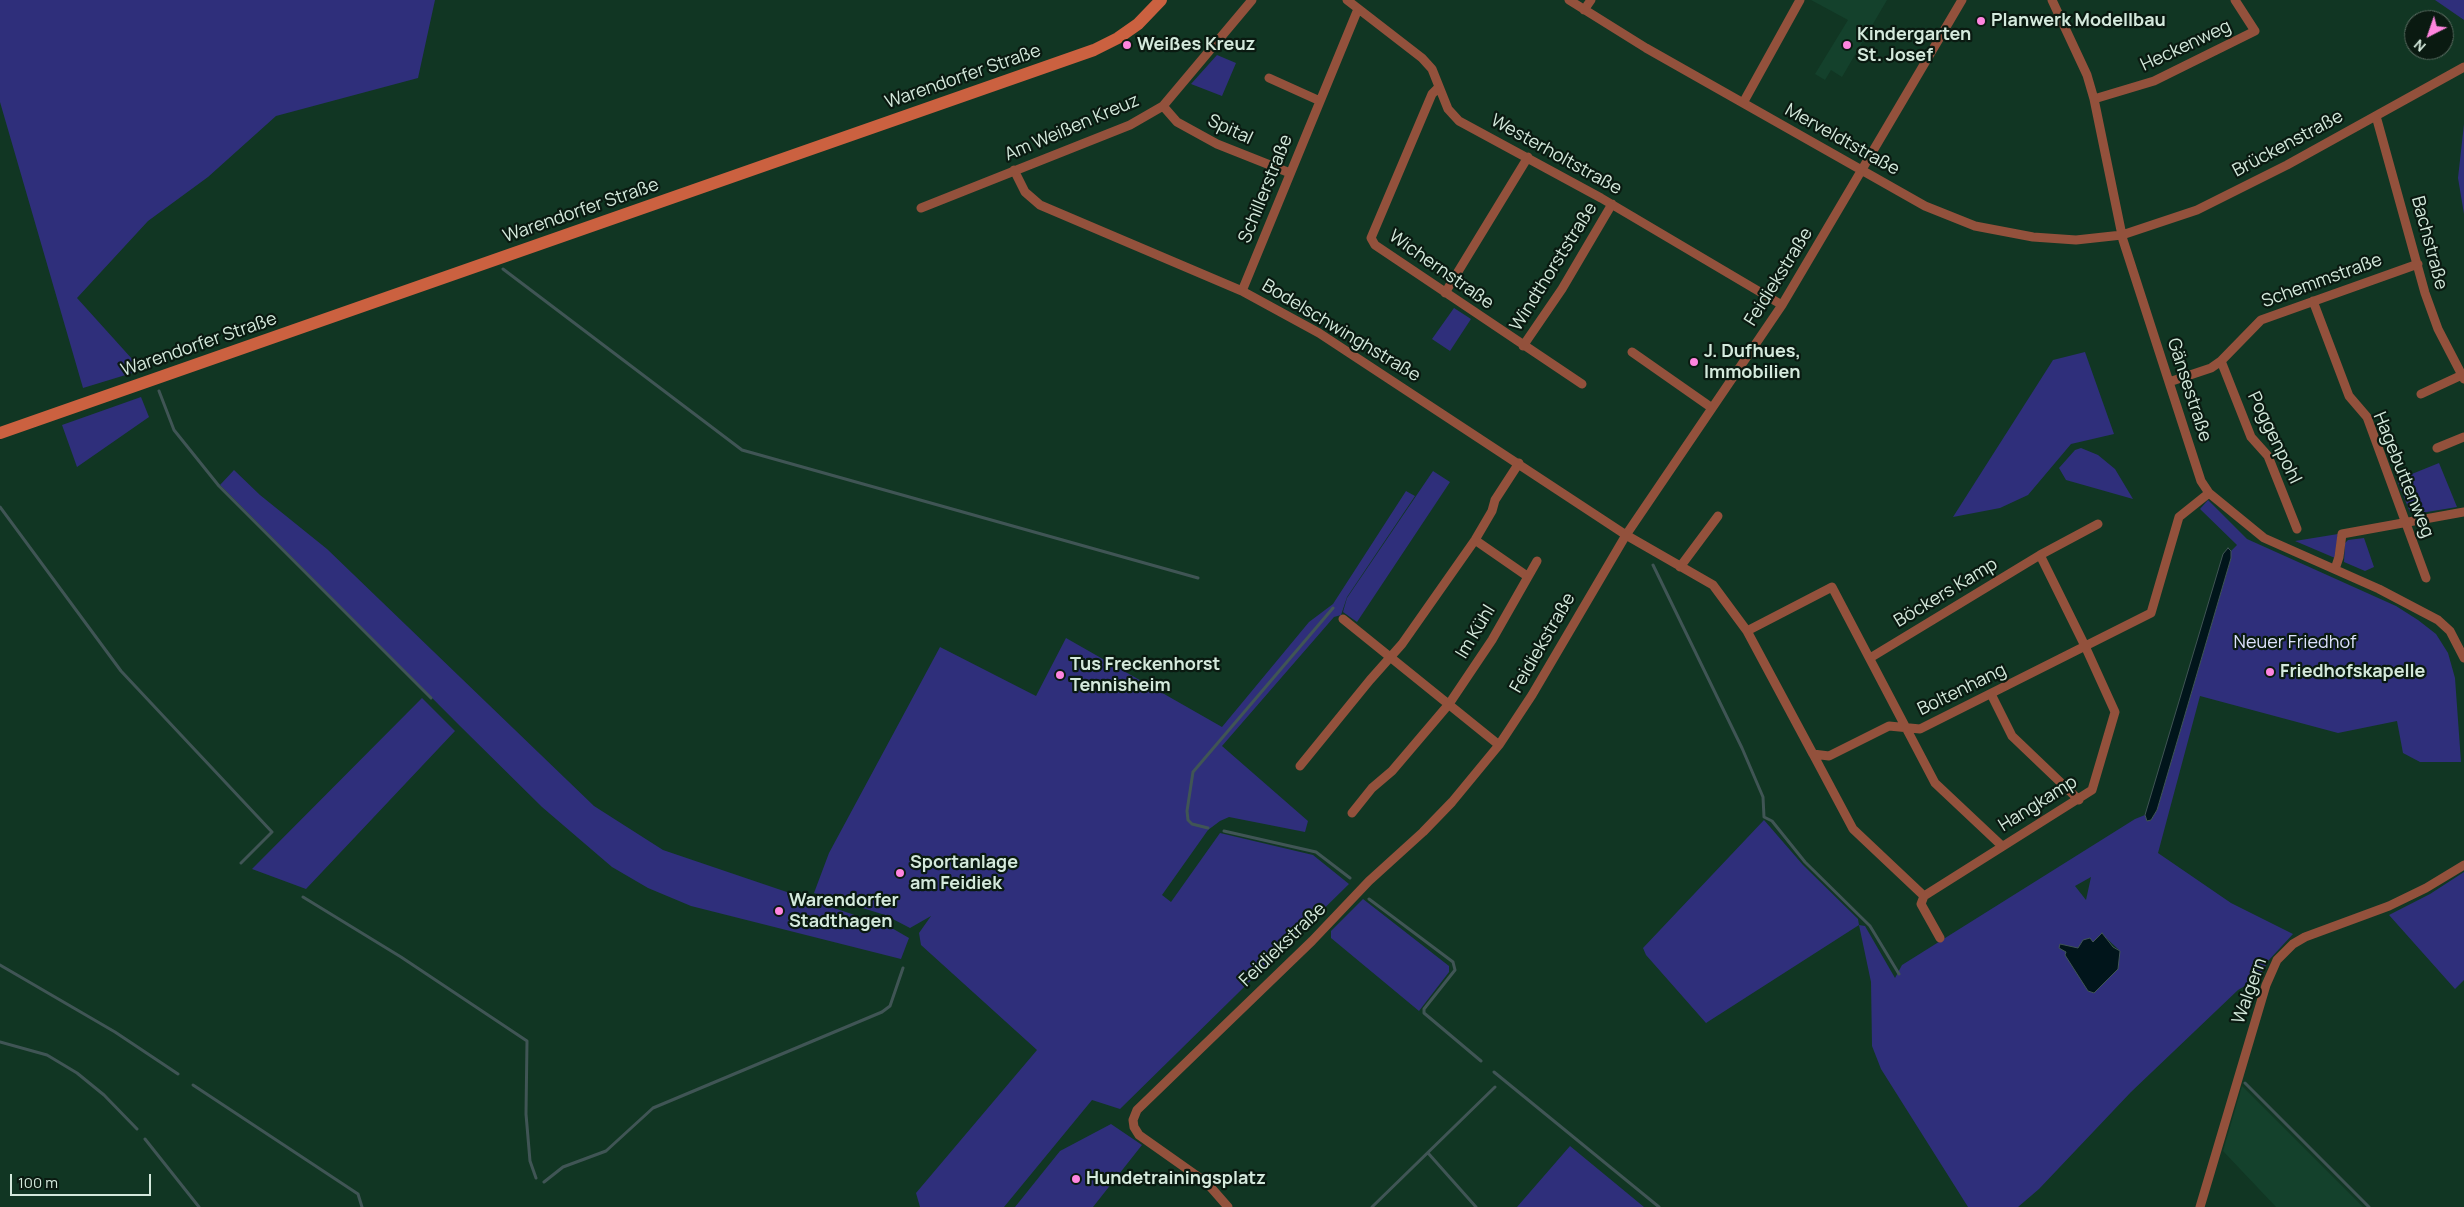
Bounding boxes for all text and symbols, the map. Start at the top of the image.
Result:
place label: Planwerk Modellbau [1991,10,2166,32]
north arrow [2404,10,2454,60]
marker: Planwerk Modellbau [1975,15,1987,27]
street label: Heckenweg [2137,16,2235,76]
place label: Kindergarten St. Josef [1857,24,1971,66]
place label: Weißes Kreuz [1137,34,1255,56]
text: N [2409,35,2430,56]
marker: Weißes Kreuz [1121,39,1133,51]
marker: Kindergarten St. Josef [1841,39,1853,51]
street label: Warendorfer Straße [882,40,1044,114]
street label: Am Weißen Kreuz [1002,90,1142,166]
street label: Merveldtstraße [1781,100,1903,180]
street label: Brückenstraße [2229,106,2347,182]
street label: Spital [1204,110,1256,150]
street label: Westerholtstraße [1487,110,1625,200]
street label: Schillerstraße [1234,132,1298,246]
street label: Warendorfer Straße [500,174,662,248]
street label: Bachstraße [2406,194,2452,292]
street label: Windthorststraße [1506,199,1602,335]
street label: Feidiekstraße [1740,224,1818,330]
street label: Wichernstraße [1384,226,1498,314]
street label: Schemmstraße [2259,249,2385,313]
street label: Bodelschwinghstraße [1258,275,1424,387]
street label: Warendorfer Straße [118,308,280,382]
street label: Gänsestraße [2162,336,2216,444]
place label: J. Dufhues, Immobilien [1704,341,1801,384]
marker: J. Dufhues, Immobilien [1688,356,1700,368]
street label: Poggenpohl [2242,388,2306,488]
street label: Hagebuttenweg [2368,409,2438,541]
street label: Böckers Kamp [1890,554,2002,632]
street label: Feidiekstraße [1506,589,1580,697]
street label: Im Kühl [1452,601,1500,663]
park label: Neuer Friedhof [2234,632,2356,654]
place label: Tus Freckenhorst Tennisheim [1070,654,1220,696]
street label: Boltenhang [1914,659,2010,721]
place label: Friedhofskapelle [2280,661,2425,683]
marker: Friedhofskapelle [2264,666,2276,678]
marker: Tus Freckenhorst Tennisheim [1054,669,1066,681]
street label: Hangkamp [1995,771,2081,837]
place label: Sportanlage am Feidiek [910,852,1018,894]
marker: Sportanlage am Feidiek [894,867,906,879]
place label: Warendorfer Stadthagen [789,890,899,932]
street label: Feidiekstraße [1235,898,1331,992]
marker: Warendorfer Stadthagen [773,905,785,917]
street label: Walgern [2228,955,2272,1027]
scale bar [12,1164,154,1196]
place label: Hundetrainingsplatz [1086,1168,1266,1190]
text: 100 m [18,1172,58,1193]
marker: Hundetrainingsplatz [1070,1173,1082,1185]

